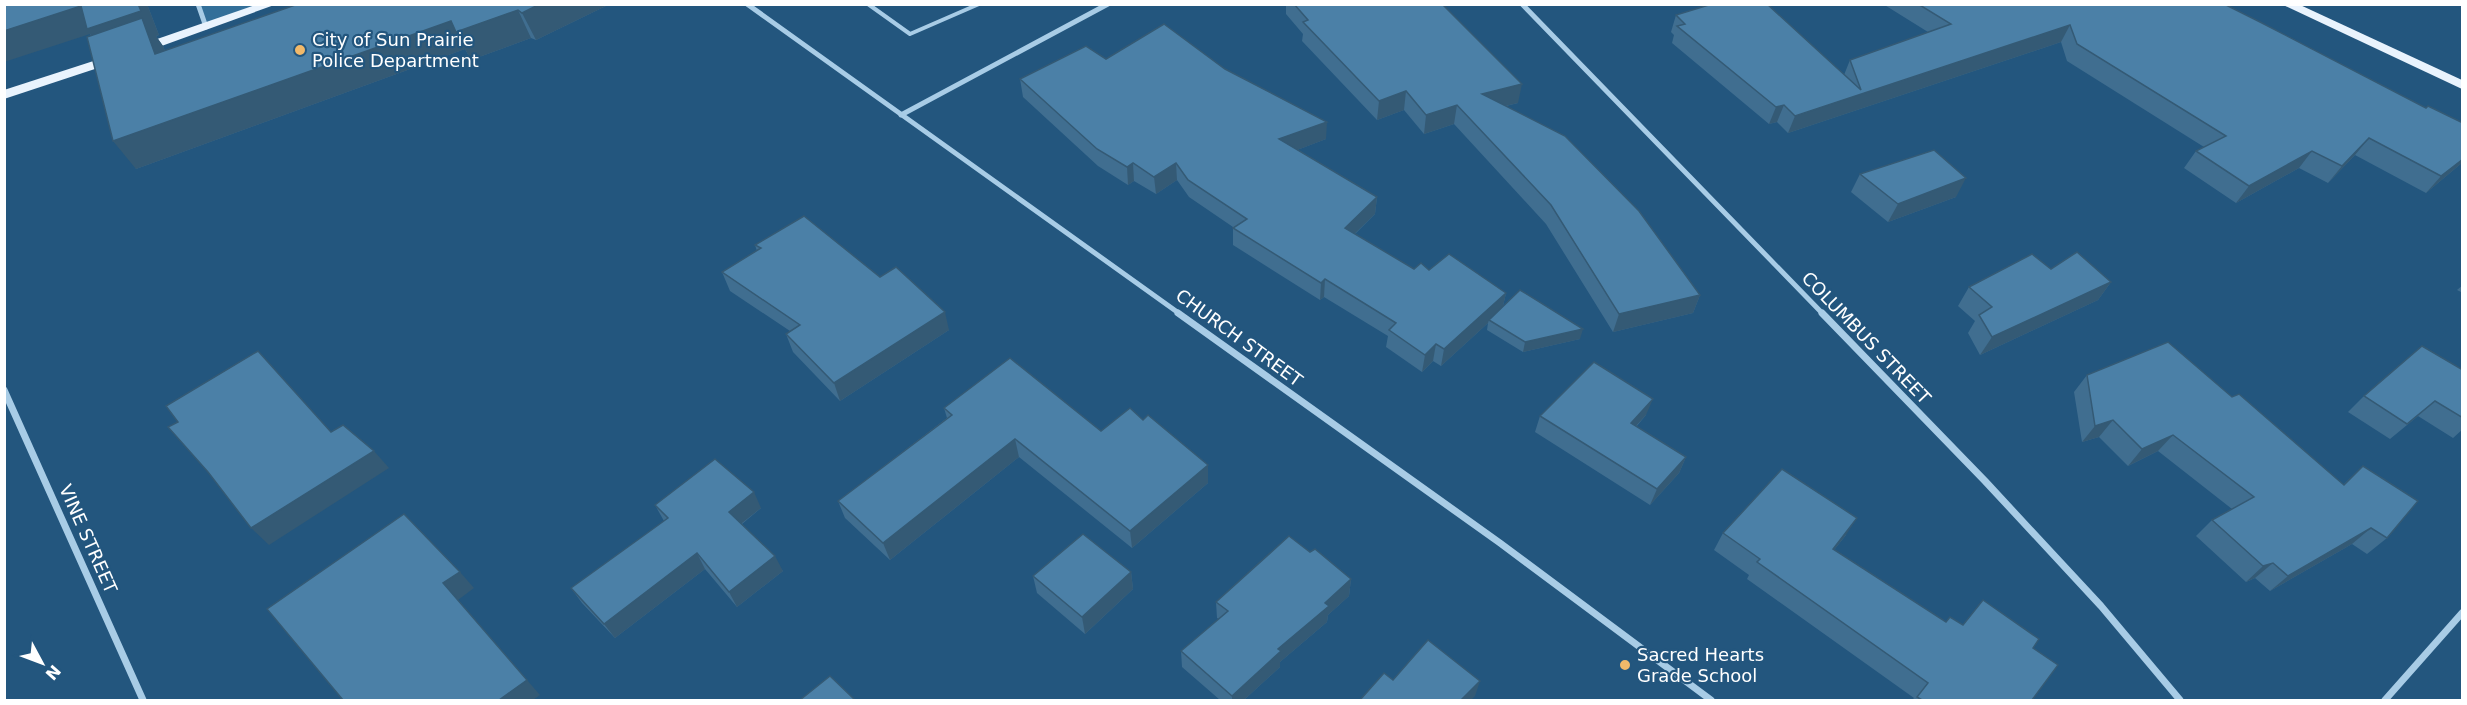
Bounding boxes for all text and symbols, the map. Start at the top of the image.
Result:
place label: City of Sun Prairie Police Department [312,29,479,71]
marker: City of Sun Prairie Police Department [293,43,307,57]
street label: COLUMBUS STREET [1798,267,1936,409]
street label: CHURCH STREET [1172,285,1308,391]
street label: VINE STREET [55,481,122,597]
north arrow [12,633,72,693]
place label: Sacred Hearts Grade School [1637,644,1764,686]
marker: Sacred Hearts Grade School [1618,658,1632,672]
text: N [41,661,65,684]

